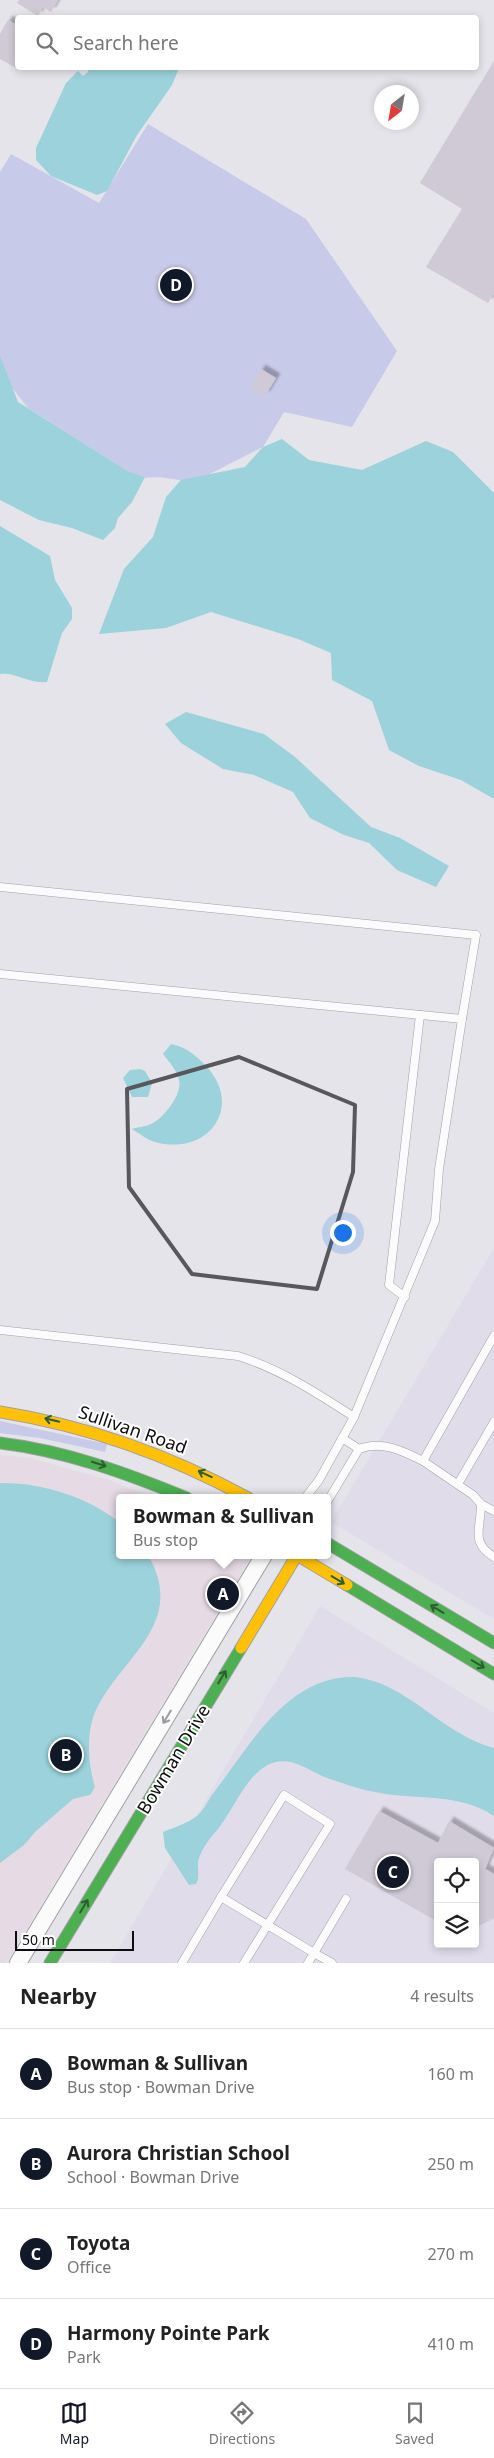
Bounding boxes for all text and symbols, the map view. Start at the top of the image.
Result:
search box [15,15,479,70]
icon: search [33,29,61,57]
text: Search here [73,30,179,56]
north arrow [374,85,419,130]
pin: D [160,266,192,304]
your location [330,1220,356,1246]
street label: Sullivan Road [76,1399,190,1459]
one-way arrow [44,1415,60,1424]
one-way arrow [90,1460,106,1470]
one-way arrow [198,1469,213,1479]
popup [116,1494,331,1559]
text: Bowman & Sullivan [133,1503,314,1529]
text: Bus stop [133,1529,198,1551]
pin: A [207,1575,239,1613]
one-way arrow [331,1576,345,1586]
one-way arrow [431,1604,445,1614]
one-way arrow [470,1659,484,1669]
one-way arrow [218,1671,228,1685]
street label: Bowman Drive [131,1700,215,1818]
one-way arrow [161,1709,171,1723]
pin: B [50,1736,82,1774]
pin: C [377,1853,409,1891]
map controls [434,1858,479,1948]
button: locate [434,1858,479,1903]
one-way arrow [80,1900,90,1914]
button: layers [434,1903,479,1948]
scale bar [15,1928,134,1951]
text: 50 m [22,1930,55,1949]
text: Nearby [20,1982,96,2010]
text: 4 results [410,1985,474,2007]
text: Bowman & Sullivan [67,2050,248,2076]
text: A [30,2063,42,2085]
text: 160 m [427,2063,474,2085]
text: Bus stop · Bowman Drive [67,2076,255,2098]
text: Aurora Christian School [67,2140,290,2166]
text: B [31,2153,41,2175]
text: 250 m [427,2153,474,2175]
text: School · Bowman Drive [67,2166,239,2188]
text: Toyota [67,2230,130,2256]
text: C [31,2243,41,2265]
text: 270 m [427,2243,474,2265]
text: Office [67,2256,111,2278]
text: Harmony Pointe Park [67,2320,270,2346]
text: D [30,2333,42,2355]
text: 410 m [427,2333,474,2355]
text: Park [67,2346,101,2368]
tab: Map [60,2399,89,2448]
tab: Directions [209,2399,275,2448]
tab: Saved [395,2399,434,2448]

